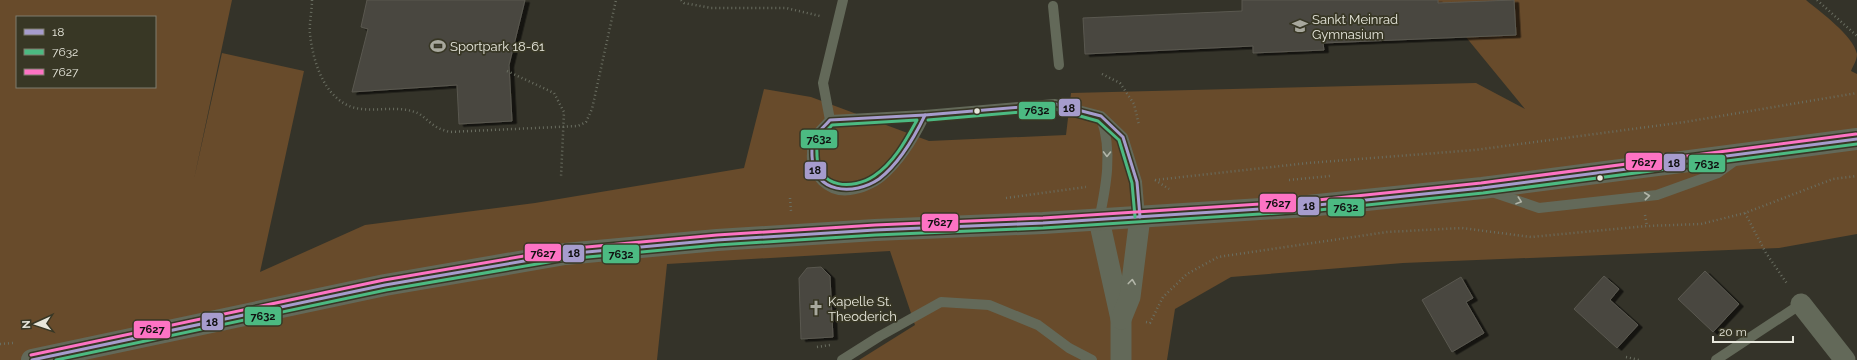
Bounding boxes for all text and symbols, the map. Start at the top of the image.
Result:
place label: Sankt Meinrad Gymnasium [1312,12,1398,42]
legend [16,16,156,88]
school or university icon: Sankt Meinrad Gymnasium [1291,17,1309,35]
text: 18 [52,25,64,39]
sports icon: Sportpark 18-61 [429,37,447,55]
place label: Sportpark 18-61 [450,39,545,54]
text: 7632 [52,45,78,59]
text: 7627 [52,65,79,79]
line badge: 18 [1058,98,1081,117]
line badge: 7632 [1018,101,1056,120]
text: 18 [1063,102,1075,115]
text: 7632 [1024,104,1050,117]
unlabelled marker [972,106,982,116]
line badge: 7632 [800,129,838,149]
text: 7632 [806,133,832,146]
one-way arrow [1103,151,1111,157]
line badge: 7627 [1625,152,1663,171]
line badge: 18 [1663,153,1686,172]
line badge: 7632 [1688,154,1726,173]
text: 7627 [1631,156,1657,169]
text: 18 [1668,157,1680,170]
text: 7632 [1694,158,1720,171]
line badge: 18 [804,161,827,180]
text: 18 [809,164,821,177]
unlabelled marker [1595,173,1605,183]
one-way arrow [1644,191,1650,200]
line badge: 7627 [1259,193,1297,213]
line badge: 18 [1297,196,1320,216]
text: 7627 [1265,197,1291,210]
one-way arrow [1515,197,1522,205]
line badge: 7632 [1327,198,1365,217]
text: 18 [1303,200,1315,213]
text: 7632 [1333,201,1359,214]
line badge: 7627 [921,213,959,232]
text: 7627 [927,216,953,229]
line badge: 7627 [524,243,562,262]
line badge: 18 [562,244,585,263]
line badge: 7632 [602,244,640,264]
text: 7627 [530,247,556,260]
text: 18 [568,247,580,260]
text: 7632 [608,248,634,261]
one-way arrow [1127,279,1136,285]
place label: Kapelle St. Theoderich [828,294,897,324]
church icon: Kapelle St. Theoderich [807,299,825,317]
north arrow [16,304,56,344]
line badge: 7632 [244,306,282,326]
text: 7632 [250,310,276,323]
line badge: 18 [201,312,224,331]
text: 18 [206,316,218,329]
scale bar [1713,318,1793,344]
text: N [20,320,33,329]
line badge: 7627 [133,320,171,339]
text: 7627 [139,323,165,336]
text: 20 m [1719,325,1747,339]

